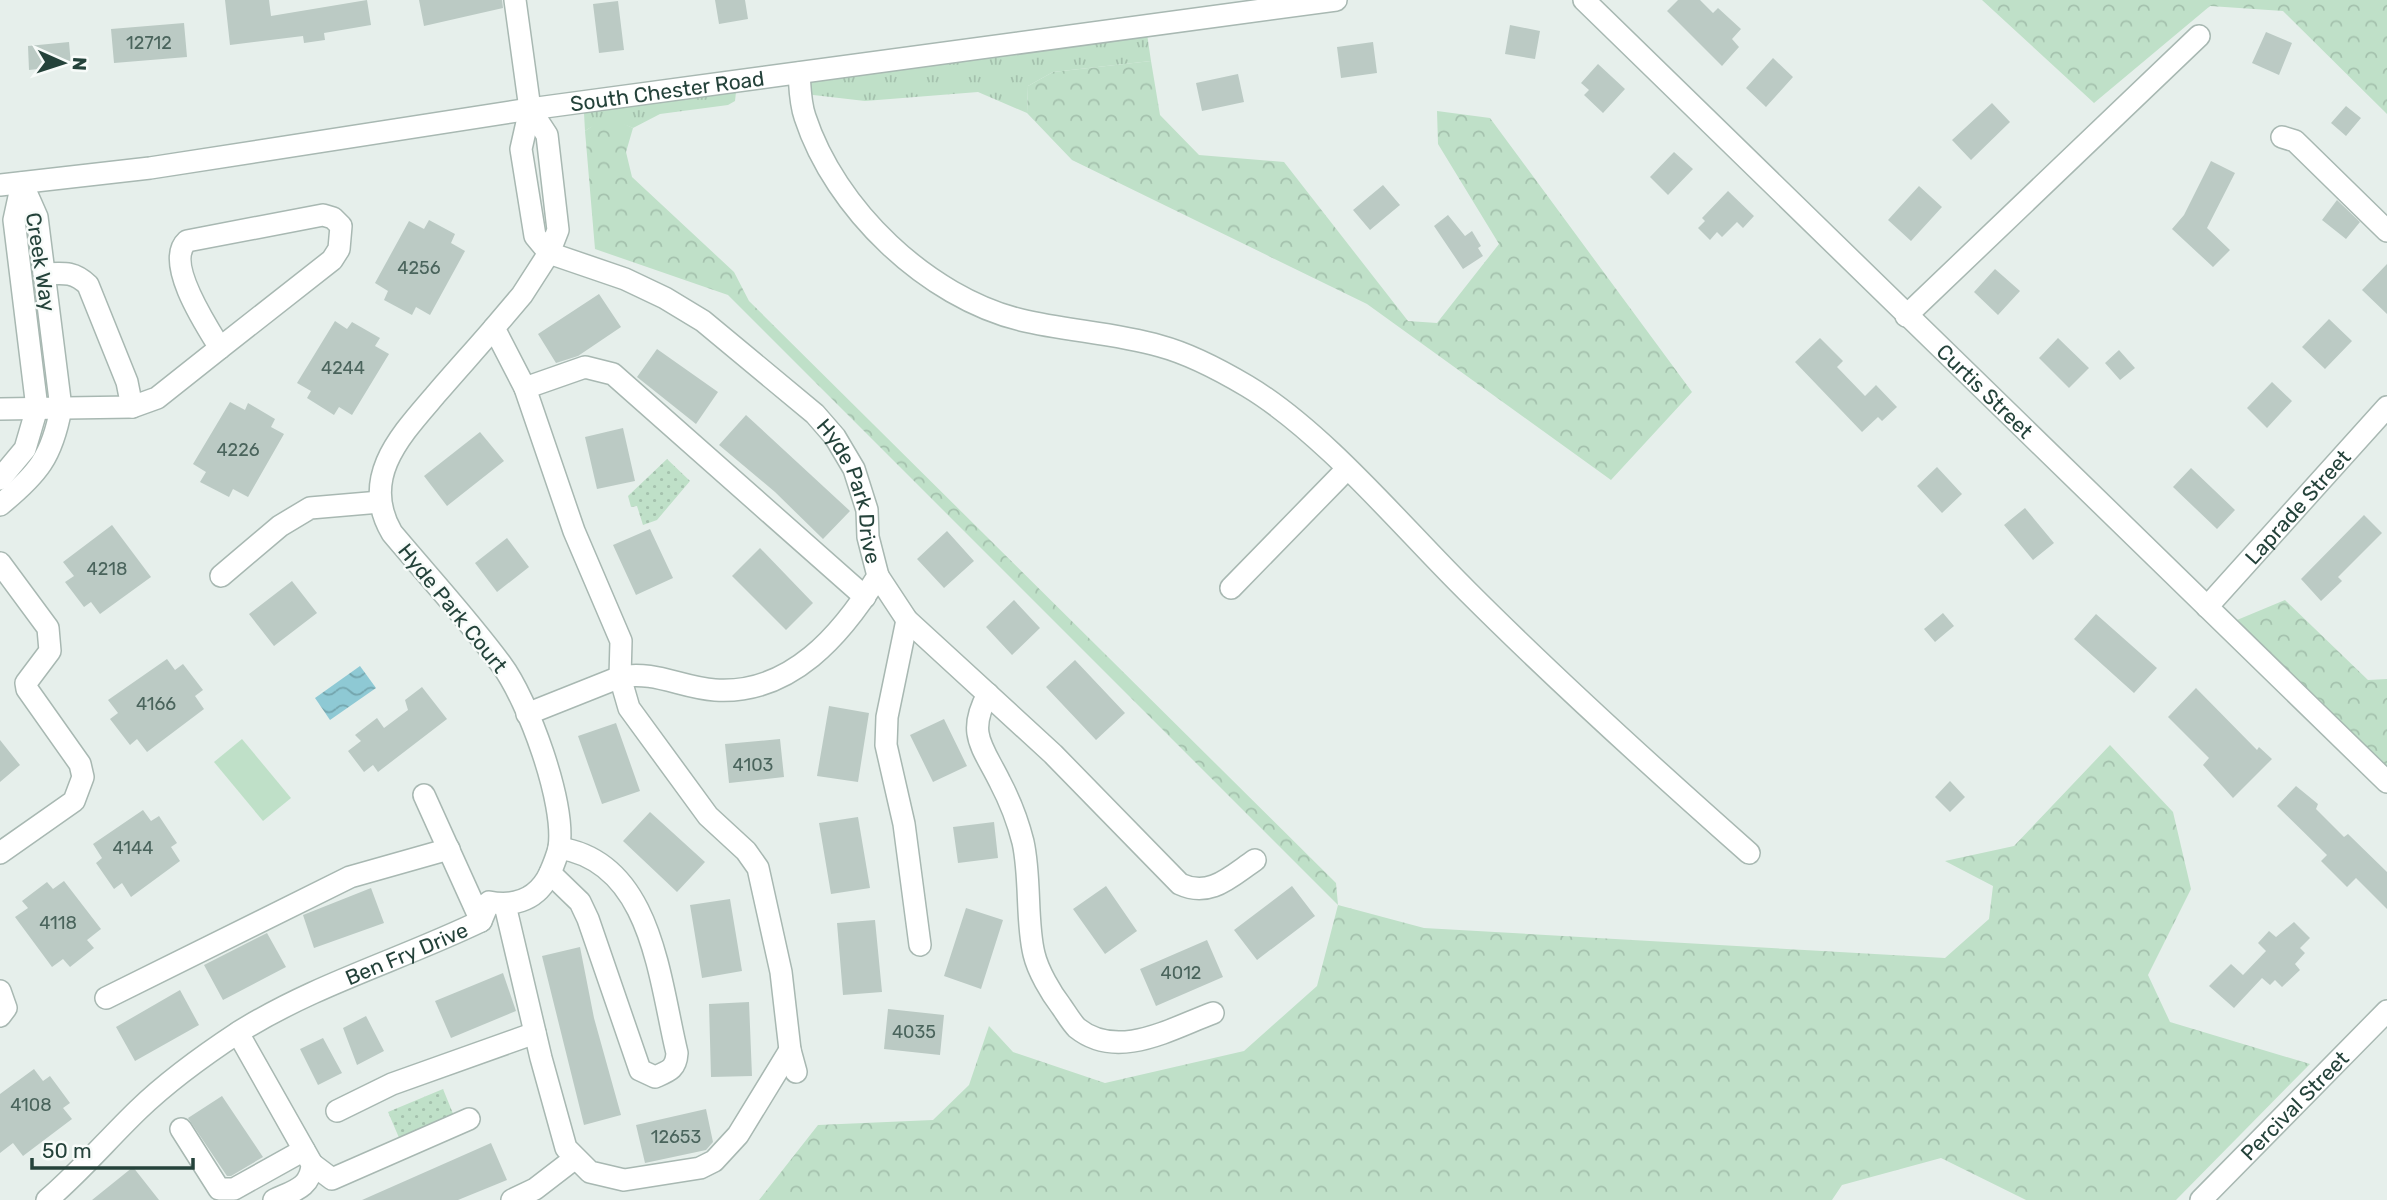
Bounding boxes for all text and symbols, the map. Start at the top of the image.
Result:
north arrow [28,28,98,98]
house number: 12712 [126,32,172,54]
text: N [68,56,91,71]
street label: South Chester Road [569,65,766,116]
street label: Creek Way [21,211,61,314]
house number: 4256 [397,257,441,279]
street label: Curtis Street [1932,338,2039,443]
house number: 4244 [321,357,365,379]
street label: Hyde Park Drive [812,413,887,566]
house number: 4226 [216,439,260,461]
street label: Laprade Street [2239,444,2355,569]
street label: Hyde Park Court [393,538,513,678]
house number: 4218 [87,558,127,580]
house number: 4166 [136,693,176,715]
house number: 4103 [733,754,773,776]
house number: 4144 [113,837,153,859]
house number: 4118 [39,912,77,934]
street label: Ben Fry Drive [341,916,472,990]
house number: 4012 [1161,962,1201,984]
house number: 4035 [892,1021,936,1043]
street label: Percival Street [2235,1045,2353,1165]
house number: 4108 [10,1094,52,1116]
scale bar [32,1126,192,1170]
house number: 12653 [651,1126,701,1148]
text: 50 m [42,1138,92,1163]

